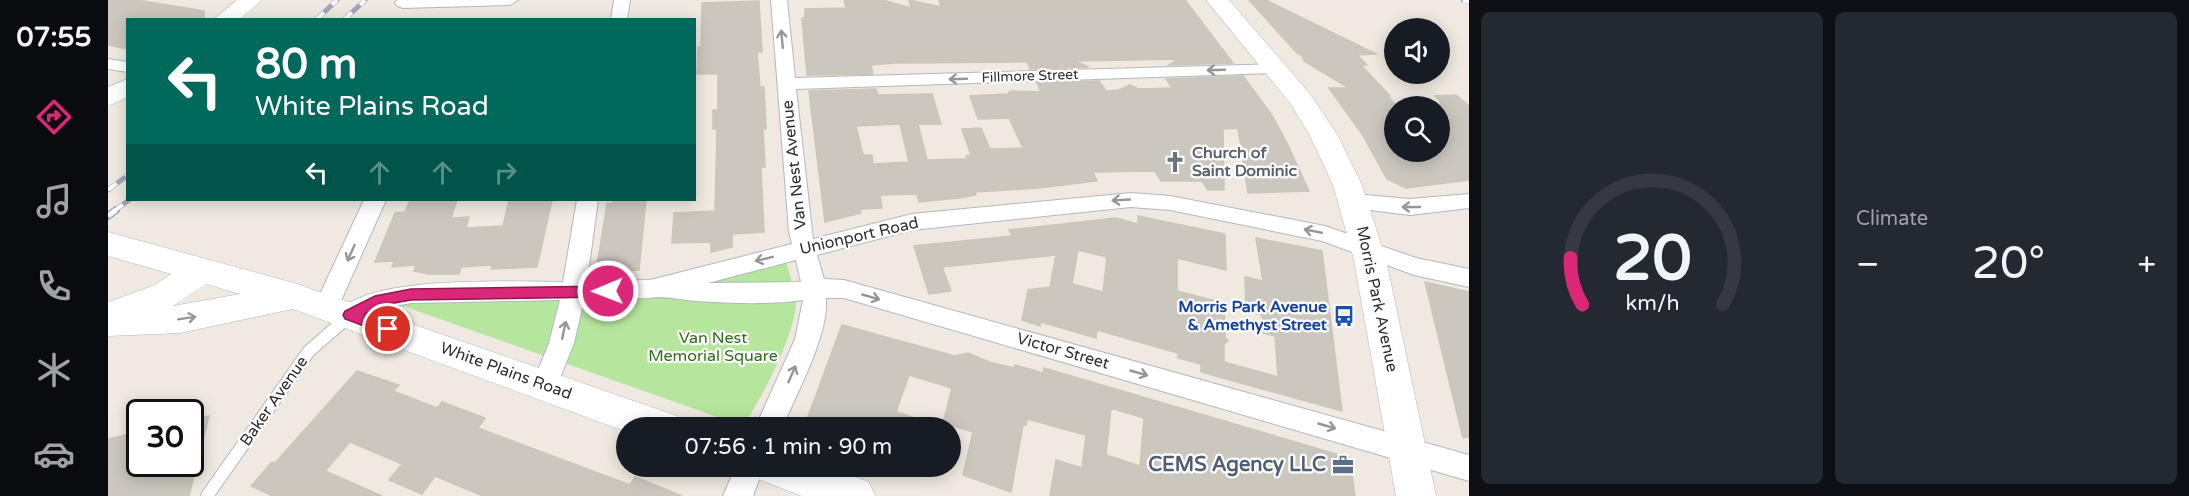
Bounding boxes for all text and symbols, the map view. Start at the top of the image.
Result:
map controls [1384,18,1450,162]
button: sound [1384,18,1450,84]
text: 07:55 [17,21,91,54]
one-way arrow [776,30,787,50]
text: 80 m [255,39,357,90]
icon: left [156,42,234,120]
one-way arrow [1207,64,1226,76]
street label: Fillmore Street [981,66,1079,86]
one-way arrow [949,73,969,84]
text: White Plains Road [255,90,489,123]
icon: directions [33,96,75,138]
button: search [1384,96,1450,162]
street label: Van Nest Avenue [777,99,811,231]
place label: Church of Saint Dominic [1192,143,1297,181]
church icon: Church of Saint Dominic [1163,150,1187,174]
icon: left [300,156,333,189]
icon: ahead [363,156,396,189]
icon: ahead [426,156,459,189]
icon: right [489,156,522,189]
icon: music [33,180,75,222]
one-way arrow [1112,195,1132,206]
one-way arrow [1402,201,1422,213]
text: Climate [1856,207,1928,231]
street label: Unionport Road [798,213,920,259]
text: 20 [1613,222,1691,297]
street label: Morris Park Avenue [1352,224,1402,374]
one-way arrow [1304,225,1324,236]
text: 20° [1972,237,2045,291]
one-way arrow [344,243,356,261]
text: − [1856,245,1880,284]
text: + [2137,245,2156,284]
one-way arrow [755,254,774,265]
position arrow [576,259,640,323]
icon: phone [33,265,75,307]
text: km/h [1625,290,1679,316]
one-way arrow [861,291,880,303]
place label: Morris Park Avenue & Amethyst Street [1178,297,1328,335]
pin [362,303,413,354]
bus stop icon: Morris Park Avenue & Amethyst Street [1332,304,1356,328]
one-way arrow [177,312,197,323]
icon: arrive [371,312,404,345]
one-way arrow [559,321,570,341]
park label: Van Nest Memorial Square [648,328,778,366]
street label: Victor Street [1014,328,1112,374]
street label: White Plains Road [437,338,575,404]
icon: climate [33,349,75,391]
street label: Baker Avenue [236,352,312,450]
one-way arrow [786,366,798,384]
one-way arrow [1130,368,1149,379]
speed limit sign: 30 [126,399,204,477]
one-way arrow [1317,421,1336,432]
icon: car [33,433,75,475]
text: 07:56 · 1 min · 90 m [685,434,892,460]
place label: CEMS Agency LLC [1148,453,1326,477]
office icon: CEMS Agency LLC [1331,453,1355,477]

